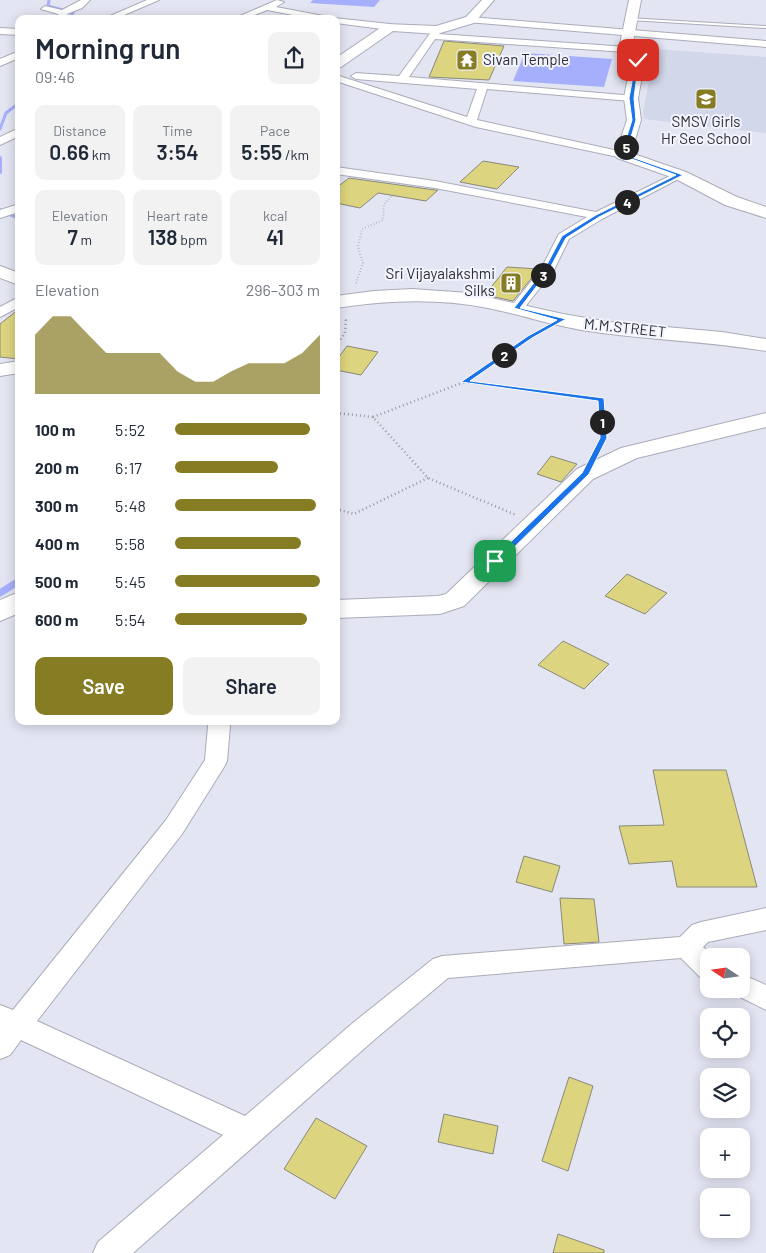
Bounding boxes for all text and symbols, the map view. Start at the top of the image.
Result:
text: Morning run [35,31,181,65]
button: share [268,32,320,84]
pin [617,39,659,81]
icon: check [624,46,652,74]
temple icon: Sivan Temple [455,48,479,72]
place label: Sivan Temple [483,50,569,68]
text: 09:46 [35,67,75,86]
school or university icon: SMSV Girls Hr Sec School [694,87,718,111]
place label: SMSV Girls Hr Sec School [661,112,751,147]
text: Distance [53,122,107,139]
text: Time [162,122,193,139]
text: Pace [260,122,290,139]
pin: 5 [614,134,638,160]
text: 0.66 [49,139,89,164]
text: 3:54 [156,139,199,164]
text: 5:55 [241,139,282,164]
text: 5 [623,139,630,156]
text: km [89,146,110,163]
text: /km [282,146,309,163]
pin: 4 [614,190,640,214]
text: 4 [623,194,632,211]
text: Elevation [52,207,108,224]
text: Heart rate [147,207,208,224]
text: kcal [263,207,287,224]
text: 7 [68,224,78,249]
text: 138 [148,224,178,249]
text: 41 [266,224,284,249]
text: m [78,231,92,248]
text: bpm [178,231,207,248]
pin: 3 [530,262,556,288]
place label: Sri Vijayalakshmi Silks [386,264,495,299]
text: 3 [540,267,547,284]
building icon: Sri Vijayalakshmi Silks [499,271,523,295]
text: Elevation [35,280,99,299]
text: 296–303 m [246,280,320,299]
street label: M.M.STREET [583,314,667,340]
pin: 2 [492,342,516,368]
text: 2 [501,347,508,364]
pin: 1 [590,410,614,434]
text: 1 [600,414,605,431]
text: 100 m [35,420,75,439]
text: 5:52 [115,420,145,439]
text: 200 m [35,458,79,477]
text: 6:17 [115,458,142,477]
text: 300 m [35,496,78,515]
text: 5:48 [115,496,146,515]
text: 400 m [35,534,79,553]
text: 5:58 [115,534,145,553]
pin [474,540,516,582]
icon: arrive [481,547,509,575]
text: 500 m [35,572,78,591]
text: 5:45 [115,572,146,591]
text: 600 m [35,610,78,629]
text: 5:54 [115,610,146,629]
button: Save [35,657,173,715]
button: Share [183,657,320,715]
north arrow [700,948,750,998]
map controls [700,948,750,1238]
button: locate [700,1008,750,1058]
button: layers [700,1068,750,1118]
button: + [700,1128,750,1178]
button: − [700,1188,750,1238]

